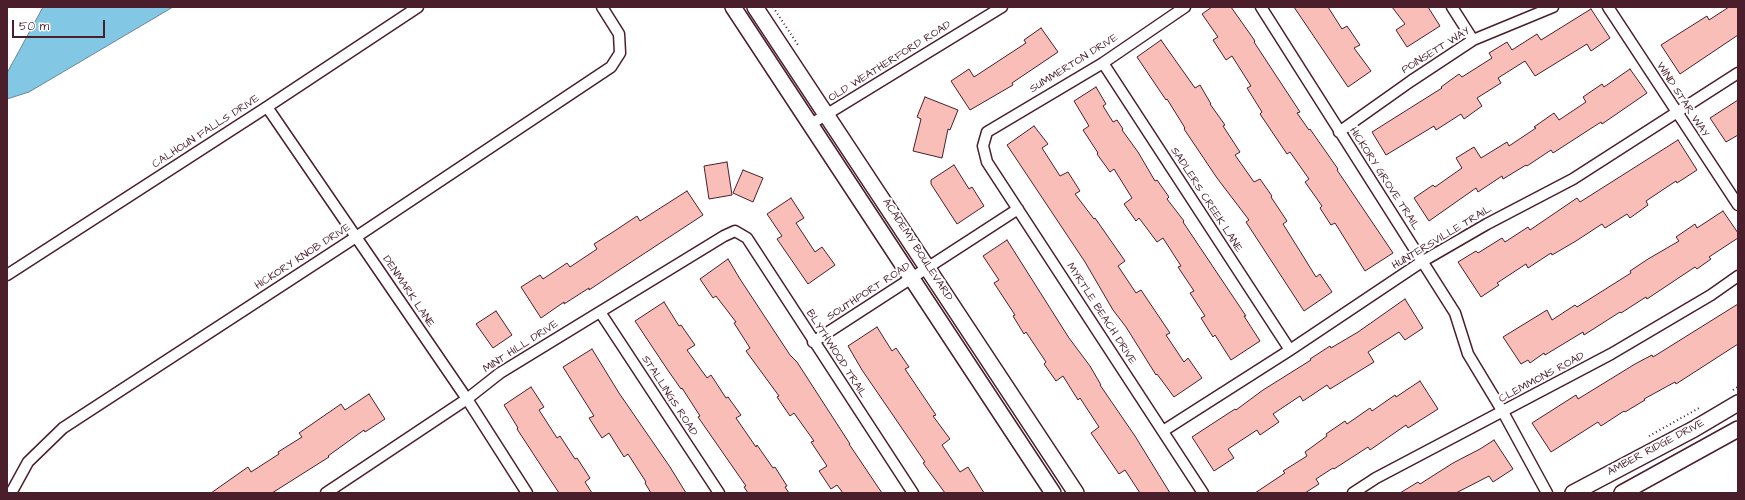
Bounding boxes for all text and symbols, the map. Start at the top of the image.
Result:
scale bar [14,12,107,38]
text: 50 m [19,18,49,35]
street label: OLD WEATHERFORD ROAD [826,19,954,105]
street label: POINSETT WAY [1399,25,1473,77]
street label: SUMMERTON DRIVE [1028,32,1120,96]
street label: WIND STAR WAY [1653,60,1711,140]
street label: CALHOUN FALLS DRIVE [150,92,262,172]
street label: HICKORY GROVE TRAIL [1346,125,1422,233]
street label: SADLERS CREEK LANE [1167,145,1245,255]
street label: ACADEMY BOULEVARD [879,196,955,304]
street label: HUNTERSVILLE TRAIL [1390,203,1494,273]
street label: HICKORY KNOB DRIVE [253,221,353,293]
street label: DENMARK LANE [379,254,437,330]
street label: SOUTHPORT ROAD [825,260,913,324]
street label: MYRTLE BEACH DRIVE [1063,261,1139,367]
street label: BLYTHWOOD TRAIL [803,307,869,401]
street label: MINT HILL DRIVE [481,318,561,376]
street label: CLEMMONS ROAD [1497,350,1587,406]
street label: STALLINGS ROAD [638,353,700,439]
street label: AMBER RIDGE DRIVE [1605,417,1707,479]

